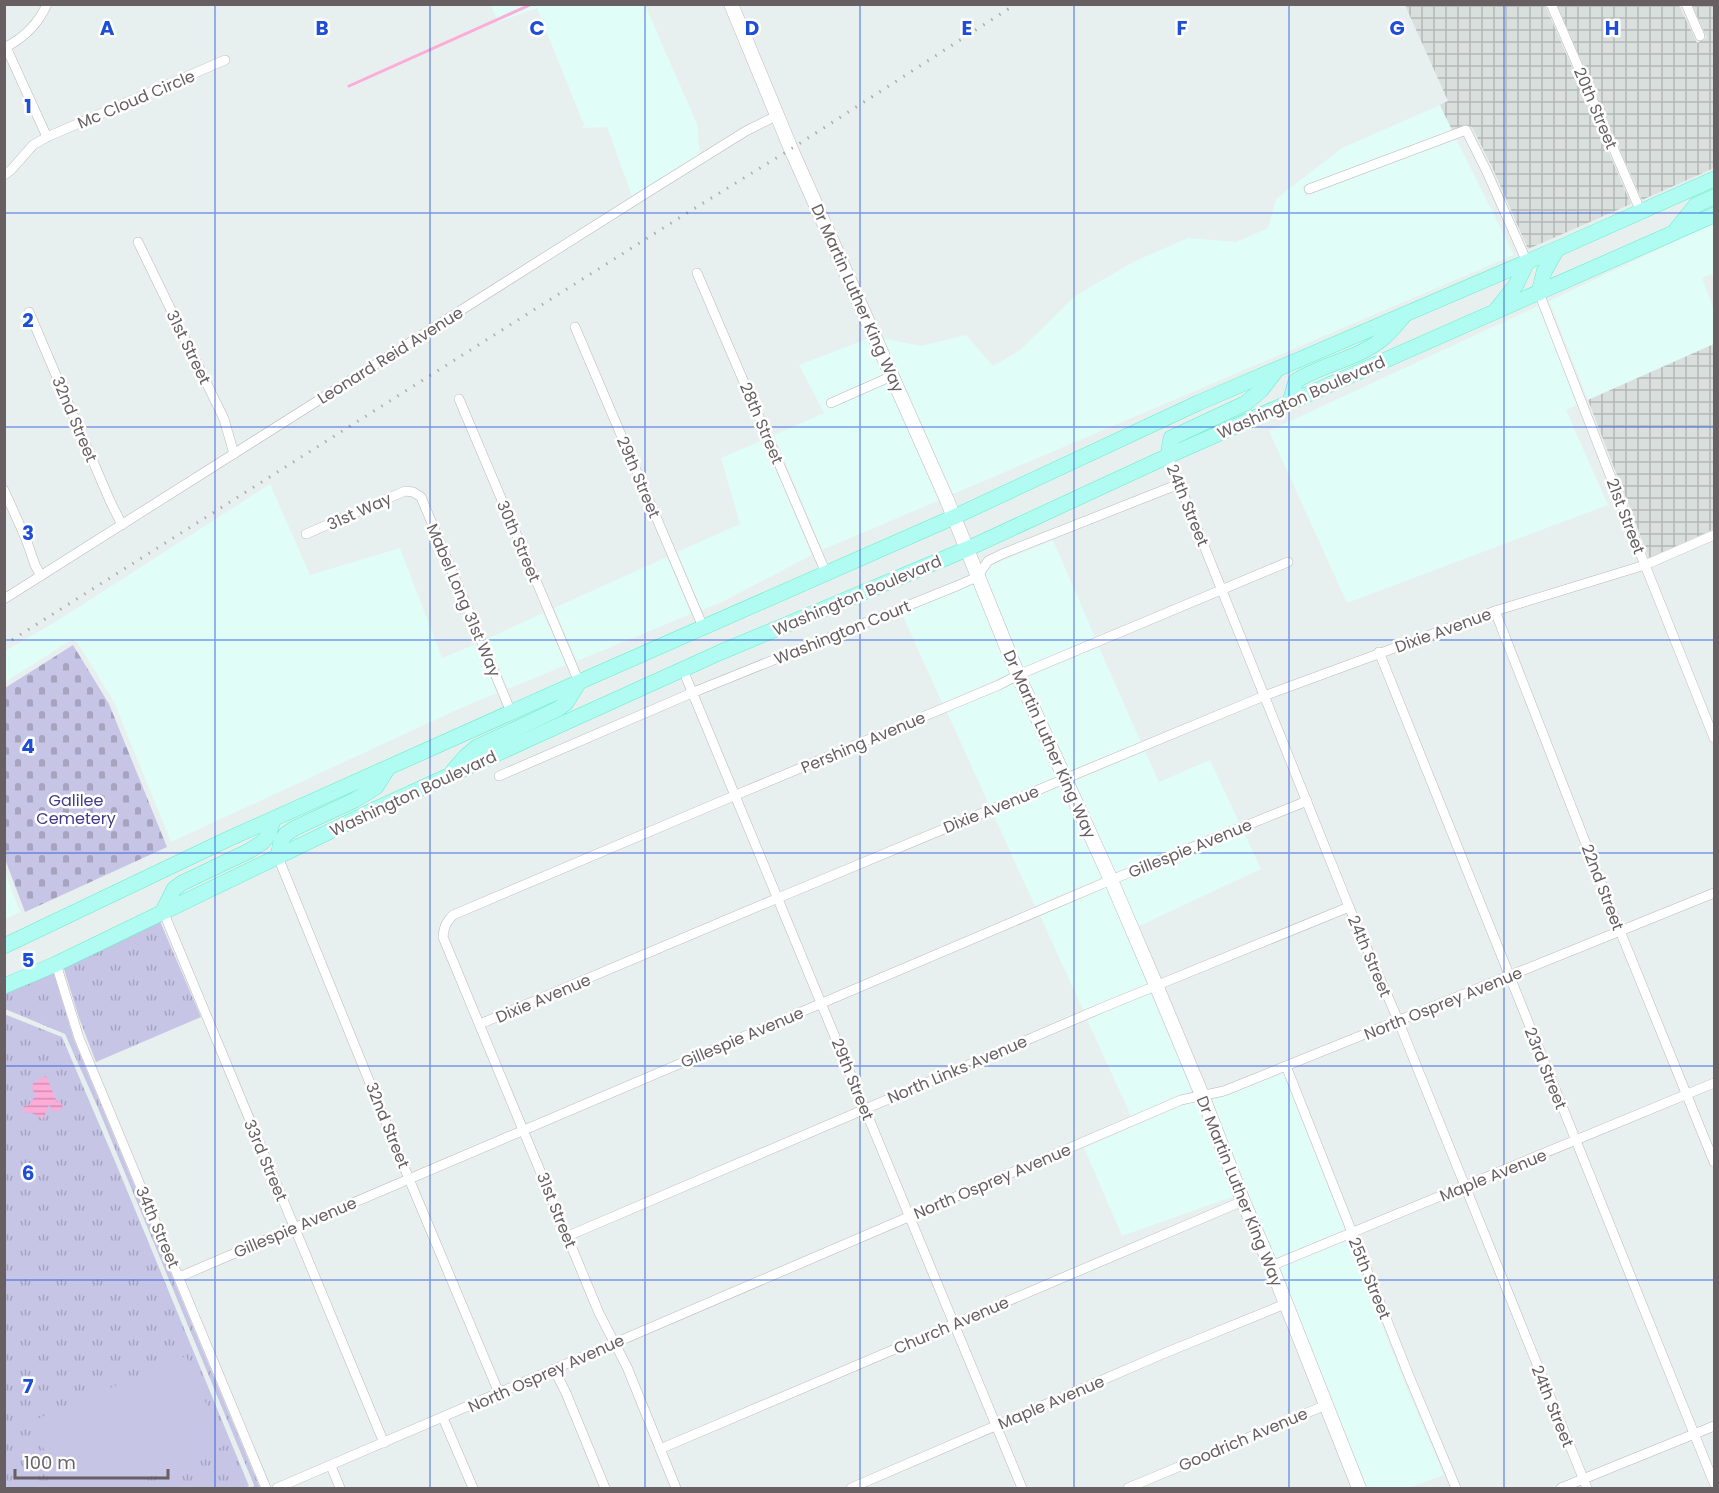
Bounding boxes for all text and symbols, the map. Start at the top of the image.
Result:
text: A [100,14,115,42]
text: B [315,14,329,42]
text: C [529,14,545,42]
text: D [745,14,759,42]
text: E [962,14,972,42]
text: F [1177,14,1188,42]
text: G [1389,14,1405,42]
text: H [1605,14,1619,42]
street label: Mc Cloud Circle [74,64,198,135]
street label: 20th Street [1568,64,1623,153]
text: 1 [24,92,32,120]
street label: Dr Martin Luther King Way [806,200,910,396]
street label: Leonard Reid Avenue [313,301,468,410]
text: 2 [22,306,34,334]
street label: 31st Street [161,306,216,388]
street label: Washington Boulevard [1214,350,1389,445]
street label: 32nd Street [46,373,103,466]
street label: 28th Street [734,379,789,468]
street label: 29th Street [611,433,666,522]
street label: 24th Street [1161,461,1214,550]
street label: 21st Street [1601,475,1651,558]
street label: 31st Way [323,487,395,536]
street label: 30th Street [491,497,546,586]
text: 3 [22,519,34,547]
street label: Mabel Long 31st Way [421,520,506,680]
street label: Washington Boulevard [769,549,945,641]
street label: Washington Court [771,595,914,670]
street label: Dixie Avenue [1392,602,1495,659]
street label: Dr Martin Luther King Way [998,646,1102,842]
street label: Pershing Avenue [797,706,929,779]
text: 4 [21,732,35,760]
street label: Washington Boulevard [326,745,500,842]
street label: Dixie Avenue [940,780,1042,839]
park label: Galilee Cemetery [36,789,116,830]
street label: Gillespie Avenue [1125,813,1256,884]
street label: 22nd Street [1576,841,1630,934]
street label: 24th Street [1342,912,1397,1001]
text: 5 [22,946,35,974]
street label: North Osprey Avenue [1361,961,1526,1046]
street label: Dixie Avenue [492,968,594,1029]
street label: Gillespie Avenue [677,1001,807,1074]
street label: 23rd Street [1519,1024,1572,1113]
street label: North Links Avenue [884,1030,1031,1109]
street label: 29th Street [826,1035,879,1124]
street label: 32nd Street [360,1079,415,1172]
street label: Dr Martin Luther King Way [1191,1092,1288,1290]
street label: 33rd Street [238,1116,293,1205]
street label: North Osprey Avenue [910,1138,1074,1225]
street label: Maple Avenue [1436,1143,1550,1207]
text: 6 [22,1159,34,1187]
street label: 31st Street [531,1169,582,1252]
street label: 34th Street [130,1183,185,1272]
street label: Gillespie Avenue [230,1191,360,1264]
street label: 25th Street [1343,1234,1396,1323]
street label: Church Avenue [890,1291,1012,1360]
street label: North Osprey Avenue [464,1329,628,1418]
street label: 24th Street [1526,1362,1579,1451]
street label: Maple Avenue [994,1370,1108,1435]
text: 7 [23,1372,34,1400]
street label: Goodrich Avenue [1175,1402,1311,1477]
scale bar [15,1442,168,1480]
text: 100 m [24,1450,76,1475]

